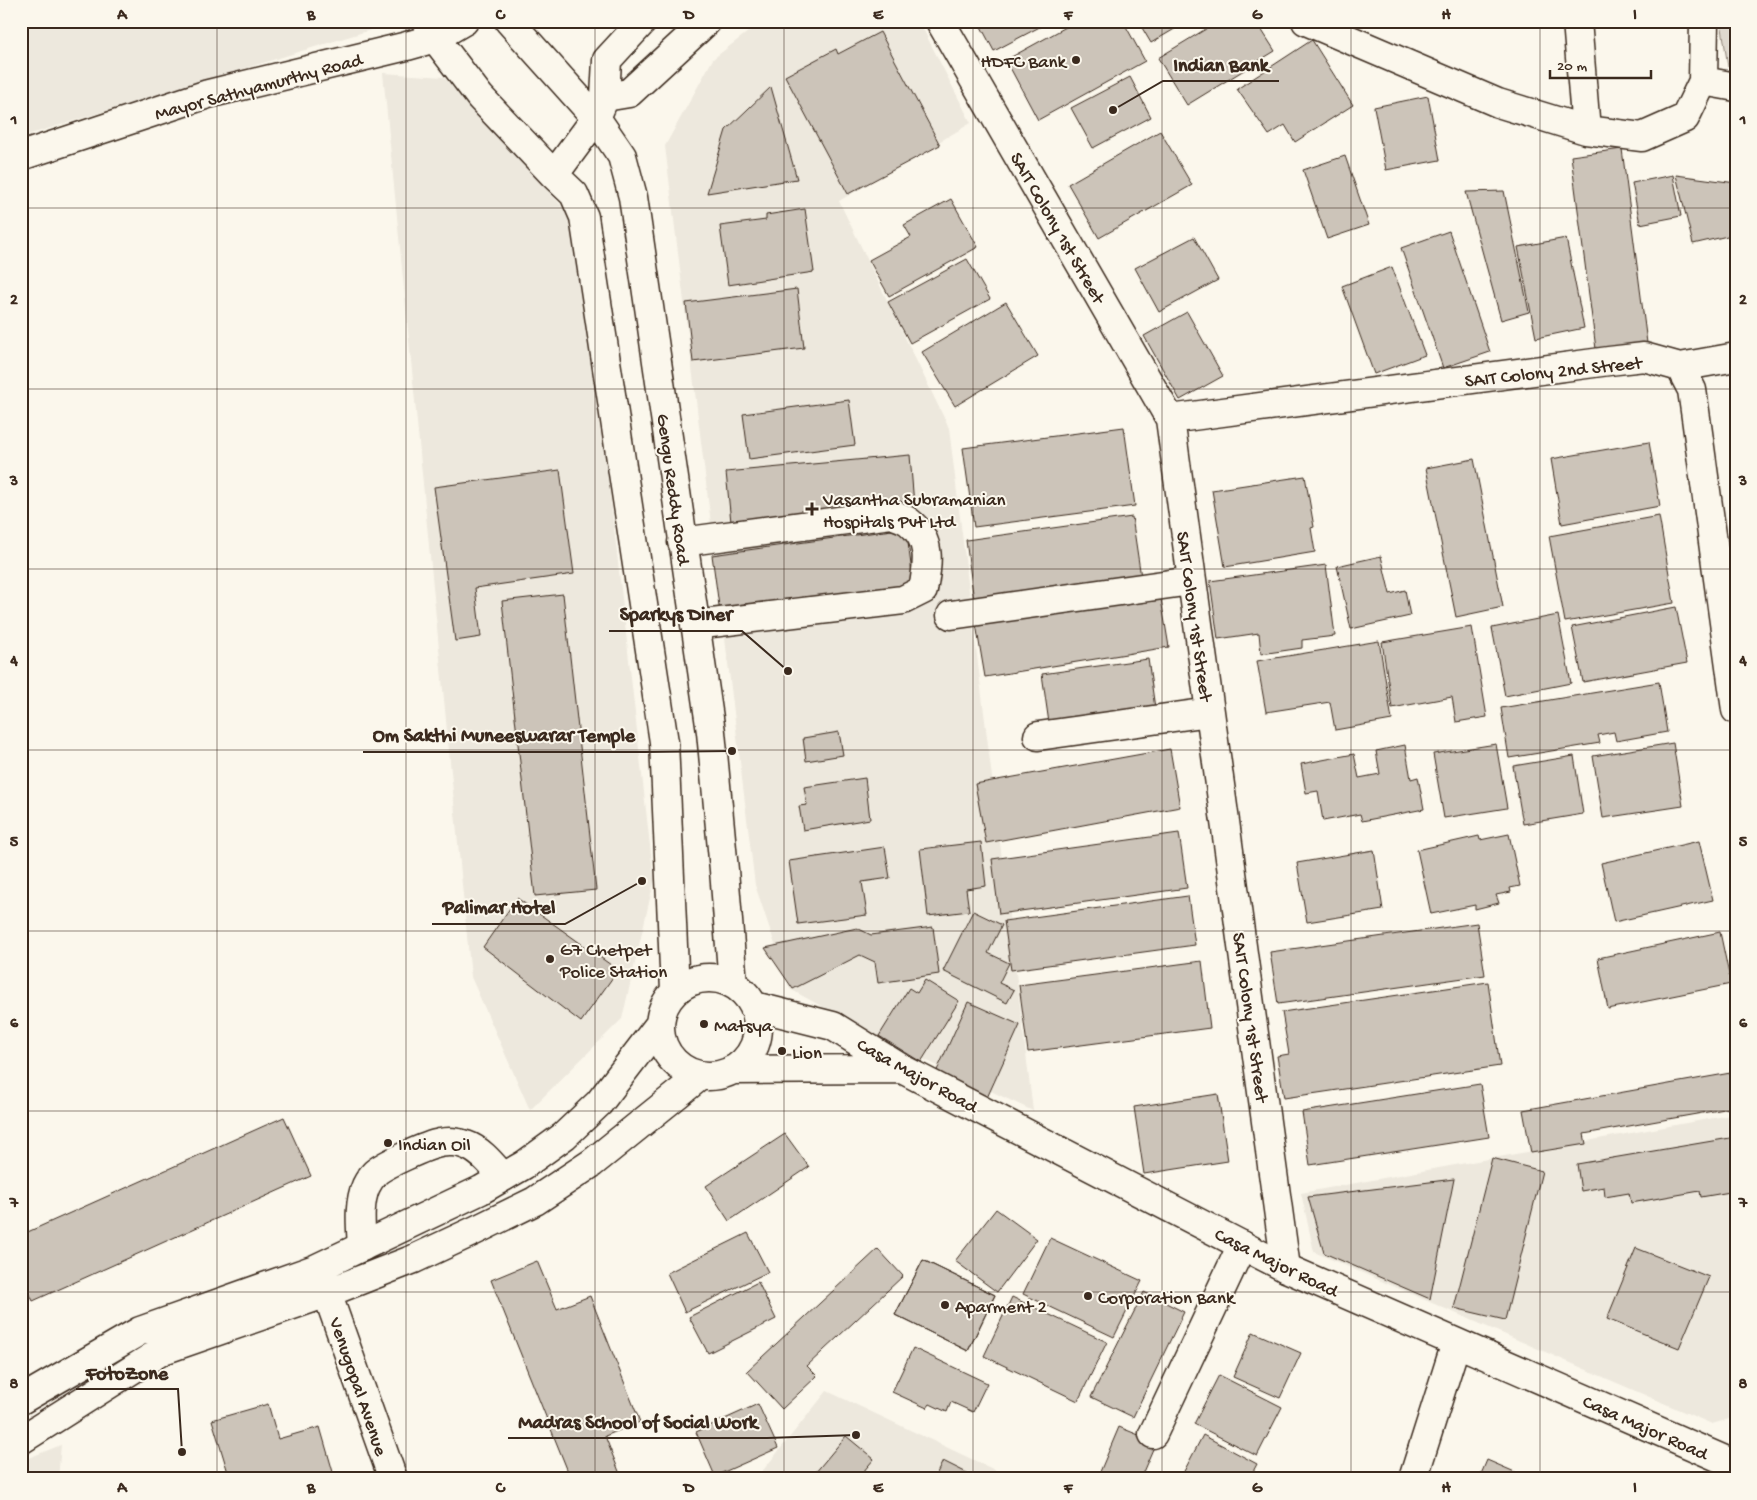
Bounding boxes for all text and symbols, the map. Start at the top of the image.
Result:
text: A [116,7,128,26]
text: B [306,7,316,26]
text: C [495,7,506,26]
text: D [682,7,695,26]
text: E [873,7,884,26]
text: F [1063,7,1074,26]
text: G [1252,7,1263,26]
text: H [1441,7,1451,26]
text: I [1633,7,1637,26]
callout: Indian Bank [1163,46,1279,81]
scale bar [1550,48,1651,80]
street label: Mayor Sathyamurthy Road [153,49,367,127]
place label: HDFC Bank [980,52,1068,75]
marker: HDFC Bank [1070,54,1082,66]
text: Indian Bank [1173,56,1271,79]
text: 20 m [1557,58,1587,76]
text: 1 [10,112,17,131]
text: 1 [1739,112,1746,131]
street label: SAIT Colony 1st Street [1003,149,1110,311]
text: 2 [10,292,18,311]
text: 2 [1739,292,1747,311]
street label: SAIT Colony 2nd Street [1464,353,1645,394]
street label: Gengu Reddy Road [650,412,694,568]
text: 3 [9,473,18,492]
text: 3 [1738,473,1747,492]
place label: Vasantha Subramanian Hospitals Pvt Ltd [822,490,1006,535]
marker: Vasantha Subramanian Hospitals Pvt Ltd [805,502,819,516]
street label: SAIT Colony 1st Street [1169,530,1216,705]
callout: Sparkys Diner [609,596,742,631]
text: Sparkys Diner [620,605,734,628]
text: 4 [9,653,18,672]
text: 4 [1738,653,1747,672]
callout: Om Sakthi Muneeswarar Temple [363,717,645,752]
text: Om Sakthi Muneeswarar Temple [373,726,636,749]
text: 5 [10,834,19,853]
text: 5 [1739,834,1748,853]
callout: Palimar Hotel [432,889,565,924]
text: Palimar Hotel [442,898,556,921]
street label: SAIT Colony 1st Street [1225,931,1272,1106]
place label: G7 Chetpet Police Station [559,940,667,985]
marker: G7 Chetpet Police Station [544,953,556,965]
text: 6 [10,1015,19,1034]
text: 6 [1739,1015,1748,1034]
place label: Matsya [714,1016,774,1039]
marker: Matsya [698,1018,710,1030]
street label: Casa Major Road [852,1034,982,1121]
place label: Lion [792,1043,822,1066]
marker: Lion [776,1045,788,1057]
place label: Indian Oil [398,1135,471,1158]
marker: Indian Oil [382,1137,394,1149]
text: 7 [9,1195,19,1214]
text: 7 [1738,1195,1748,1214]
street label: Casa Major Road [1210,1224,1343,1305]
place label: Corporation Bank [1098,1288,1236,1311]
marker: Corporation Bank [1082,1290,1094,1302]
place label: Aparment 2 [955,1297,1047,1320]
marker: Aparment 2 [939,1299,951,1311]
street label: Venugopal Avenue [322,1314,391,1459]
callout: FotoZone [76,1354,178,1389]
text: FotoZone [85,1364,169,1387]
text: 8 [10,1376,19,1395]
text: 8 [1739,1376,1748,1395]
street label: Casa Major Road [1578,1391,1712,1468]
callout: Madras School of Social Work [508,1403,767,1438]
text: Madras School of Social Work [518,1413,760,1436]
text: A [116,1480,128,1499]
text: B [306,1480,316,1499]
text: C [495,1480,506,1499]
text: D [682,1480,695,1499]
text: E [873,1480,884,1499]
text: F [1063,1480,1074,1499]
text: G [1252,1480,1263,1499]
text: H [1441,1480,1451,1499]
text: I [1633,1480,1637,1499]

